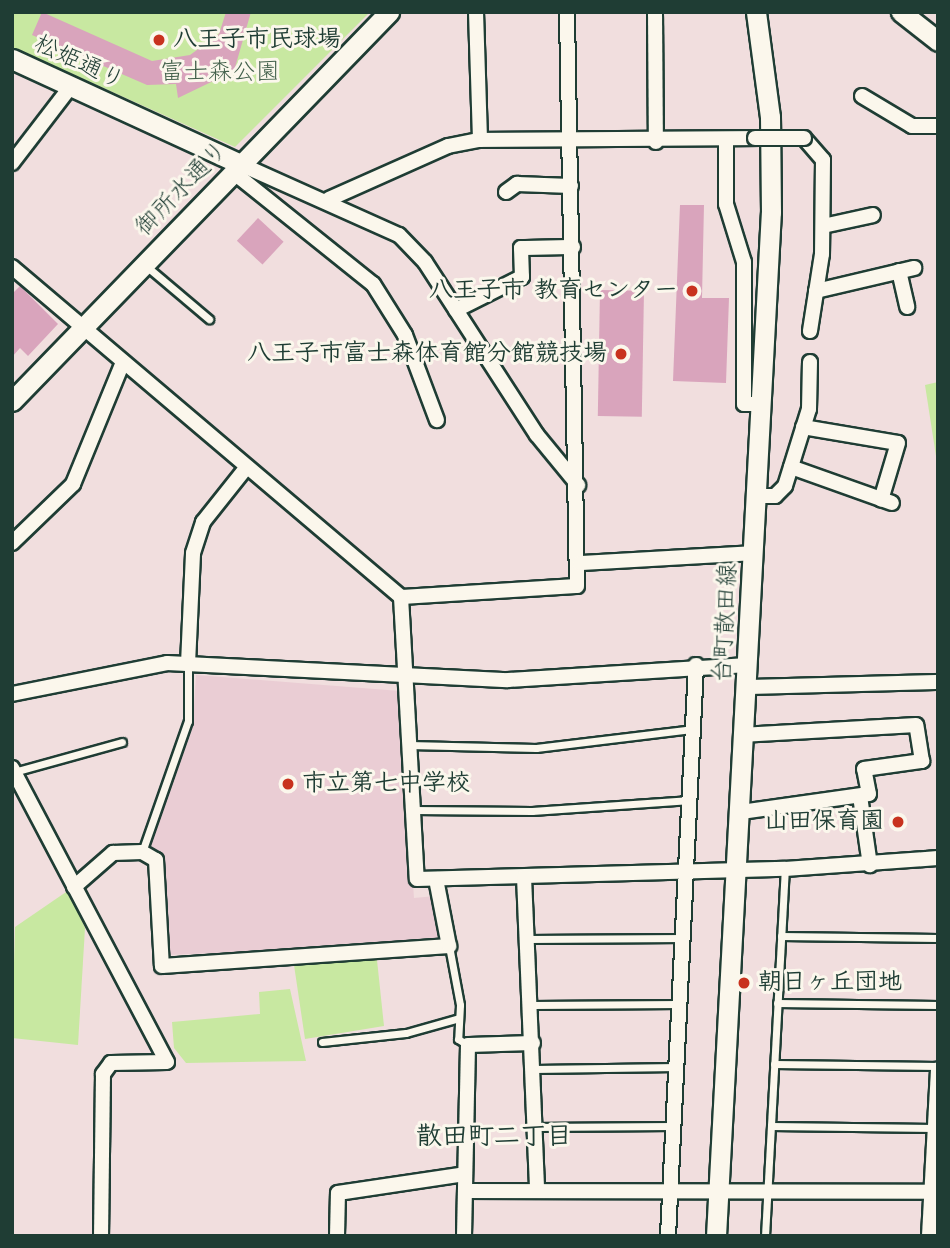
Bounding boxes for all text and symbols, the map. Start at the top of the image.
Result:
place label: 八王子市民球場 [173,26,341,54]
street label: 松姫通り [29,30,129,96]
marker: 八王子市民球場 [151,32,167,48]
park label: 富士森公園 [160,59,280,87]
street label: 御所水通り [130,136,234,242]
place label: 八王子市 教育センター [429,277,678,305]
marker: 八王子市 教育センター [684,283,700,299]
place label: 八王子市富士森体育館分館競技場 [247,340,607,368]
marker: 八王子市富士森体育館分館競技場 [613,346,629,362]
street label: 台町散田線 [708,562,744,684]
place label: 市立第七中学校 [302,770,470,798]
marker: 市立第七中学校 [280,776,296,792]
place label: 山田保育園 [764,808,884,836]
marker: 山田保育園 [890,814,906,830]
place label: 朝日ヶ丘団地 [758,969,902,997]
marker: 朝日ヶ丘団地 [736,975,752,991]
district label: 散田町二丁目 [416,1122,572,1154]

